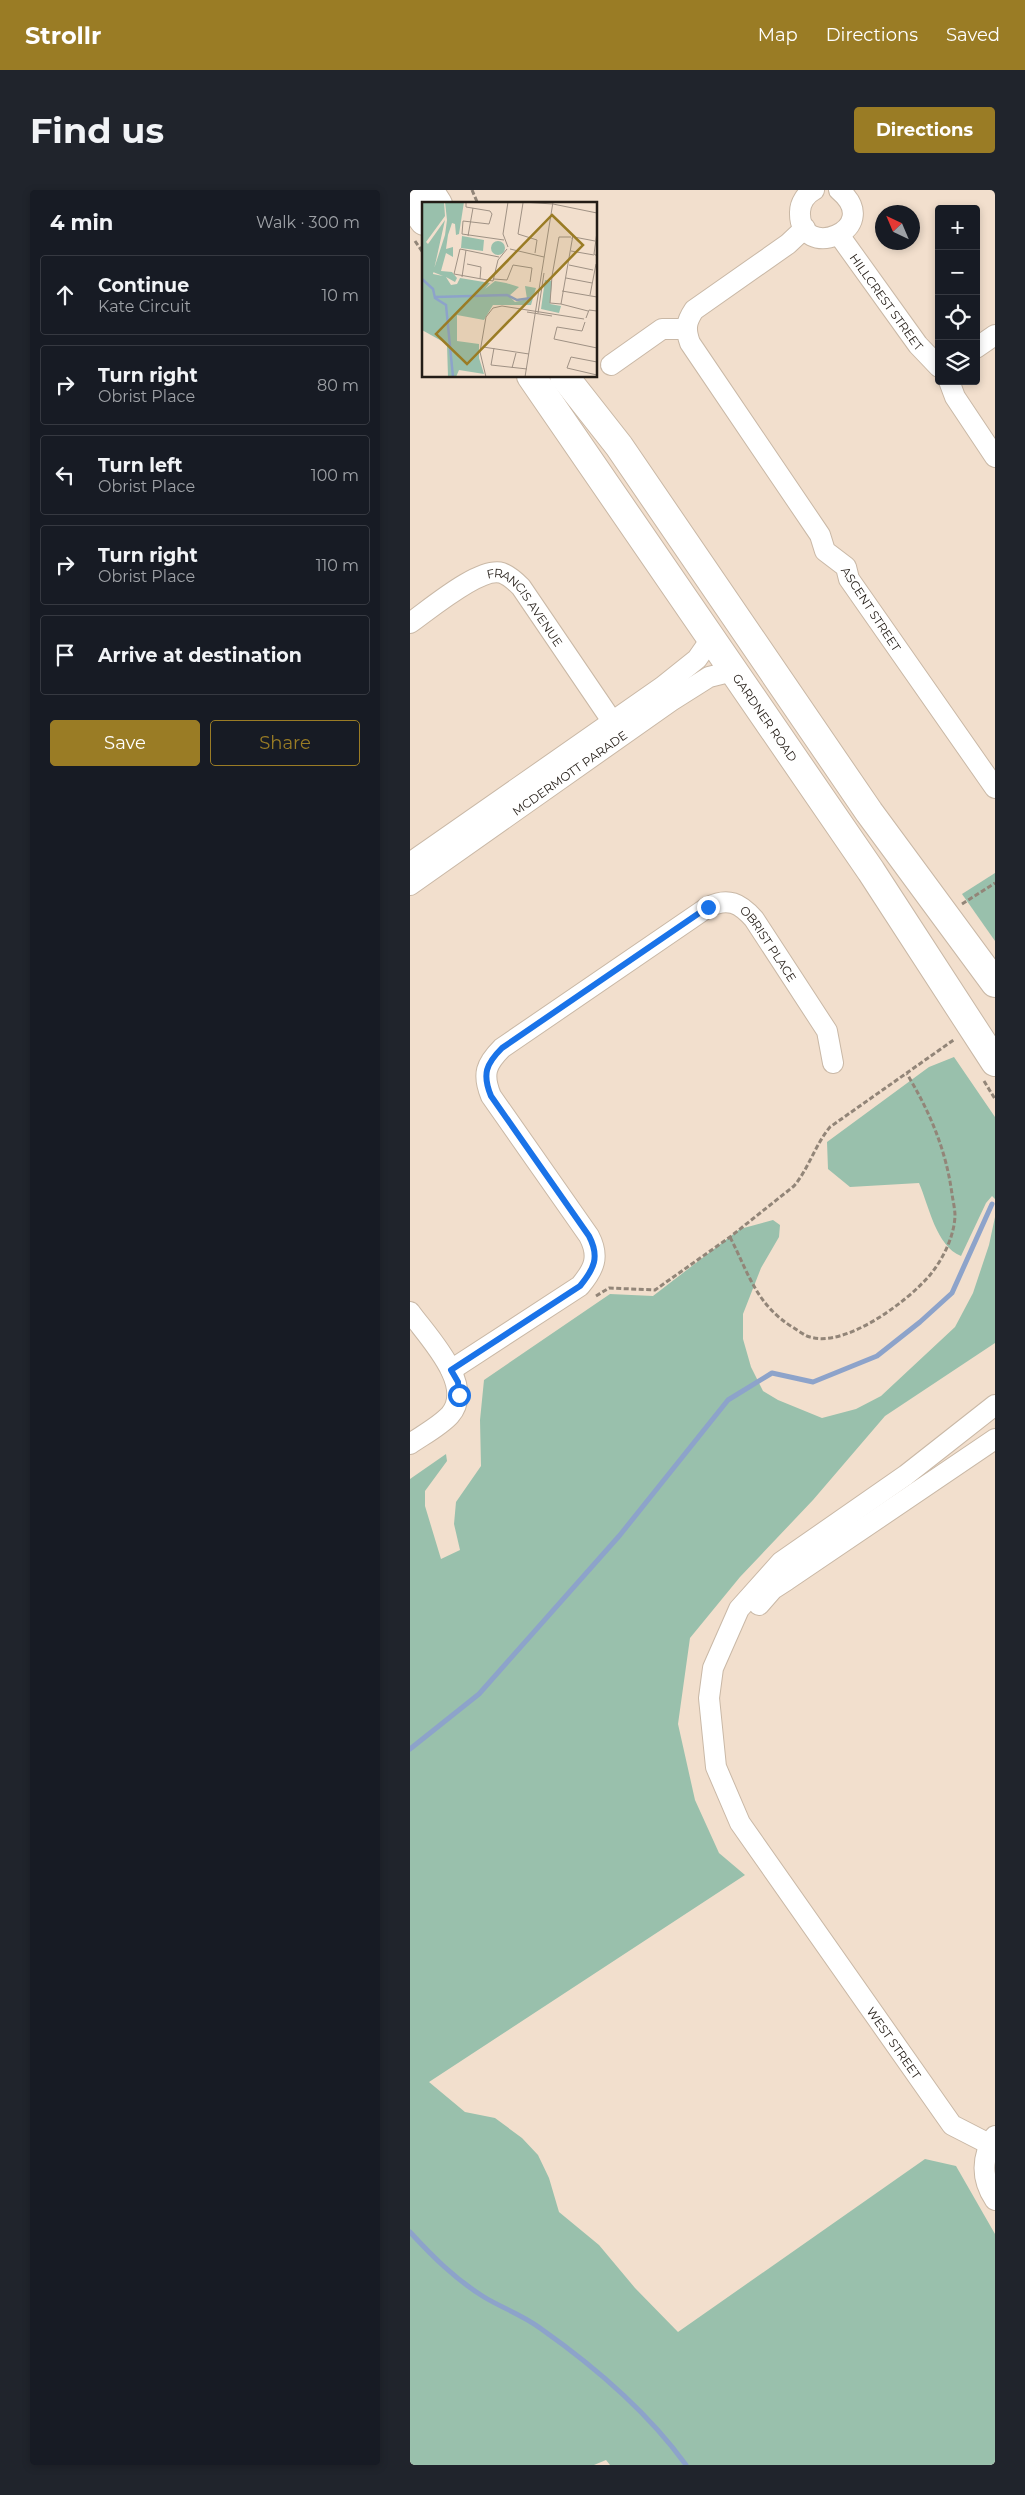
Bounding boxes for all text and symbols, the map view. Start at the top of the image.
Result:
text: Strollr [25,21,101,50]
text: Map [758,24,798,46]
text: Directions [826,24,918,46]
text: Saved [946,24,1000,46]
button: Directions [854,107,995,153]
text: Find us [30,109,164,152]
inset map [422,202,598,378]
north arrow [875,205,920,250]
map controls [935,205,980,385]
button: + [935,205,980,250]
text: 4 min [50,210,113,235]
text: Walk · 300 m [256,213,360,232]
street label: HILLCREST STREET [847,250,927,353]
button: − [935,250,980,295]
text: Continue [98,274,189,297]
icon: ahead [51,281,79,309]
text: 10 m [321,286,359,305]
button: locate [935,295,980,340]
text: Kate Circuit [98,297,191,316]
button: layers [935,340,980,385]
text: Turn right [98,364,198,387]
icon: right [51,371,79,399]
text: 80 m [317,376,359,395]
text: Obrist Place [98,387,195,406]
text: Turn left [98,454,183,477]
icon: left [51,461,79,489]
text: 100 m [311,466,359,485]
text: Obrist Place [98,477,195,496]
text: Turn right [98,544,198,567]
icon: right [51,551,79,579]
text: 110 m [316,556,359,575]
street label: FRANCIS AVENUE [485,564,566,649]
street label: ASCENT STREET [838,564,904,654]
text: Obrist Place [98,567,195,586]
icon: arrive [51,641,79,669]
text: Arrive at destination [98,644,302,667]
street label: GARDNER ROAD [730,670,801,764]
button: Save [50,720,200,766]
button: Share [210,720,360,766]
street label: MCDERMOTT PARADE [509,727,630,818]
route end [697,896,720,919]
street label: OBRIST PLACE [737,902,800,984]
route start [448,1384,471,1407]
street label: WEST STREET [864,2004,925,2082]

